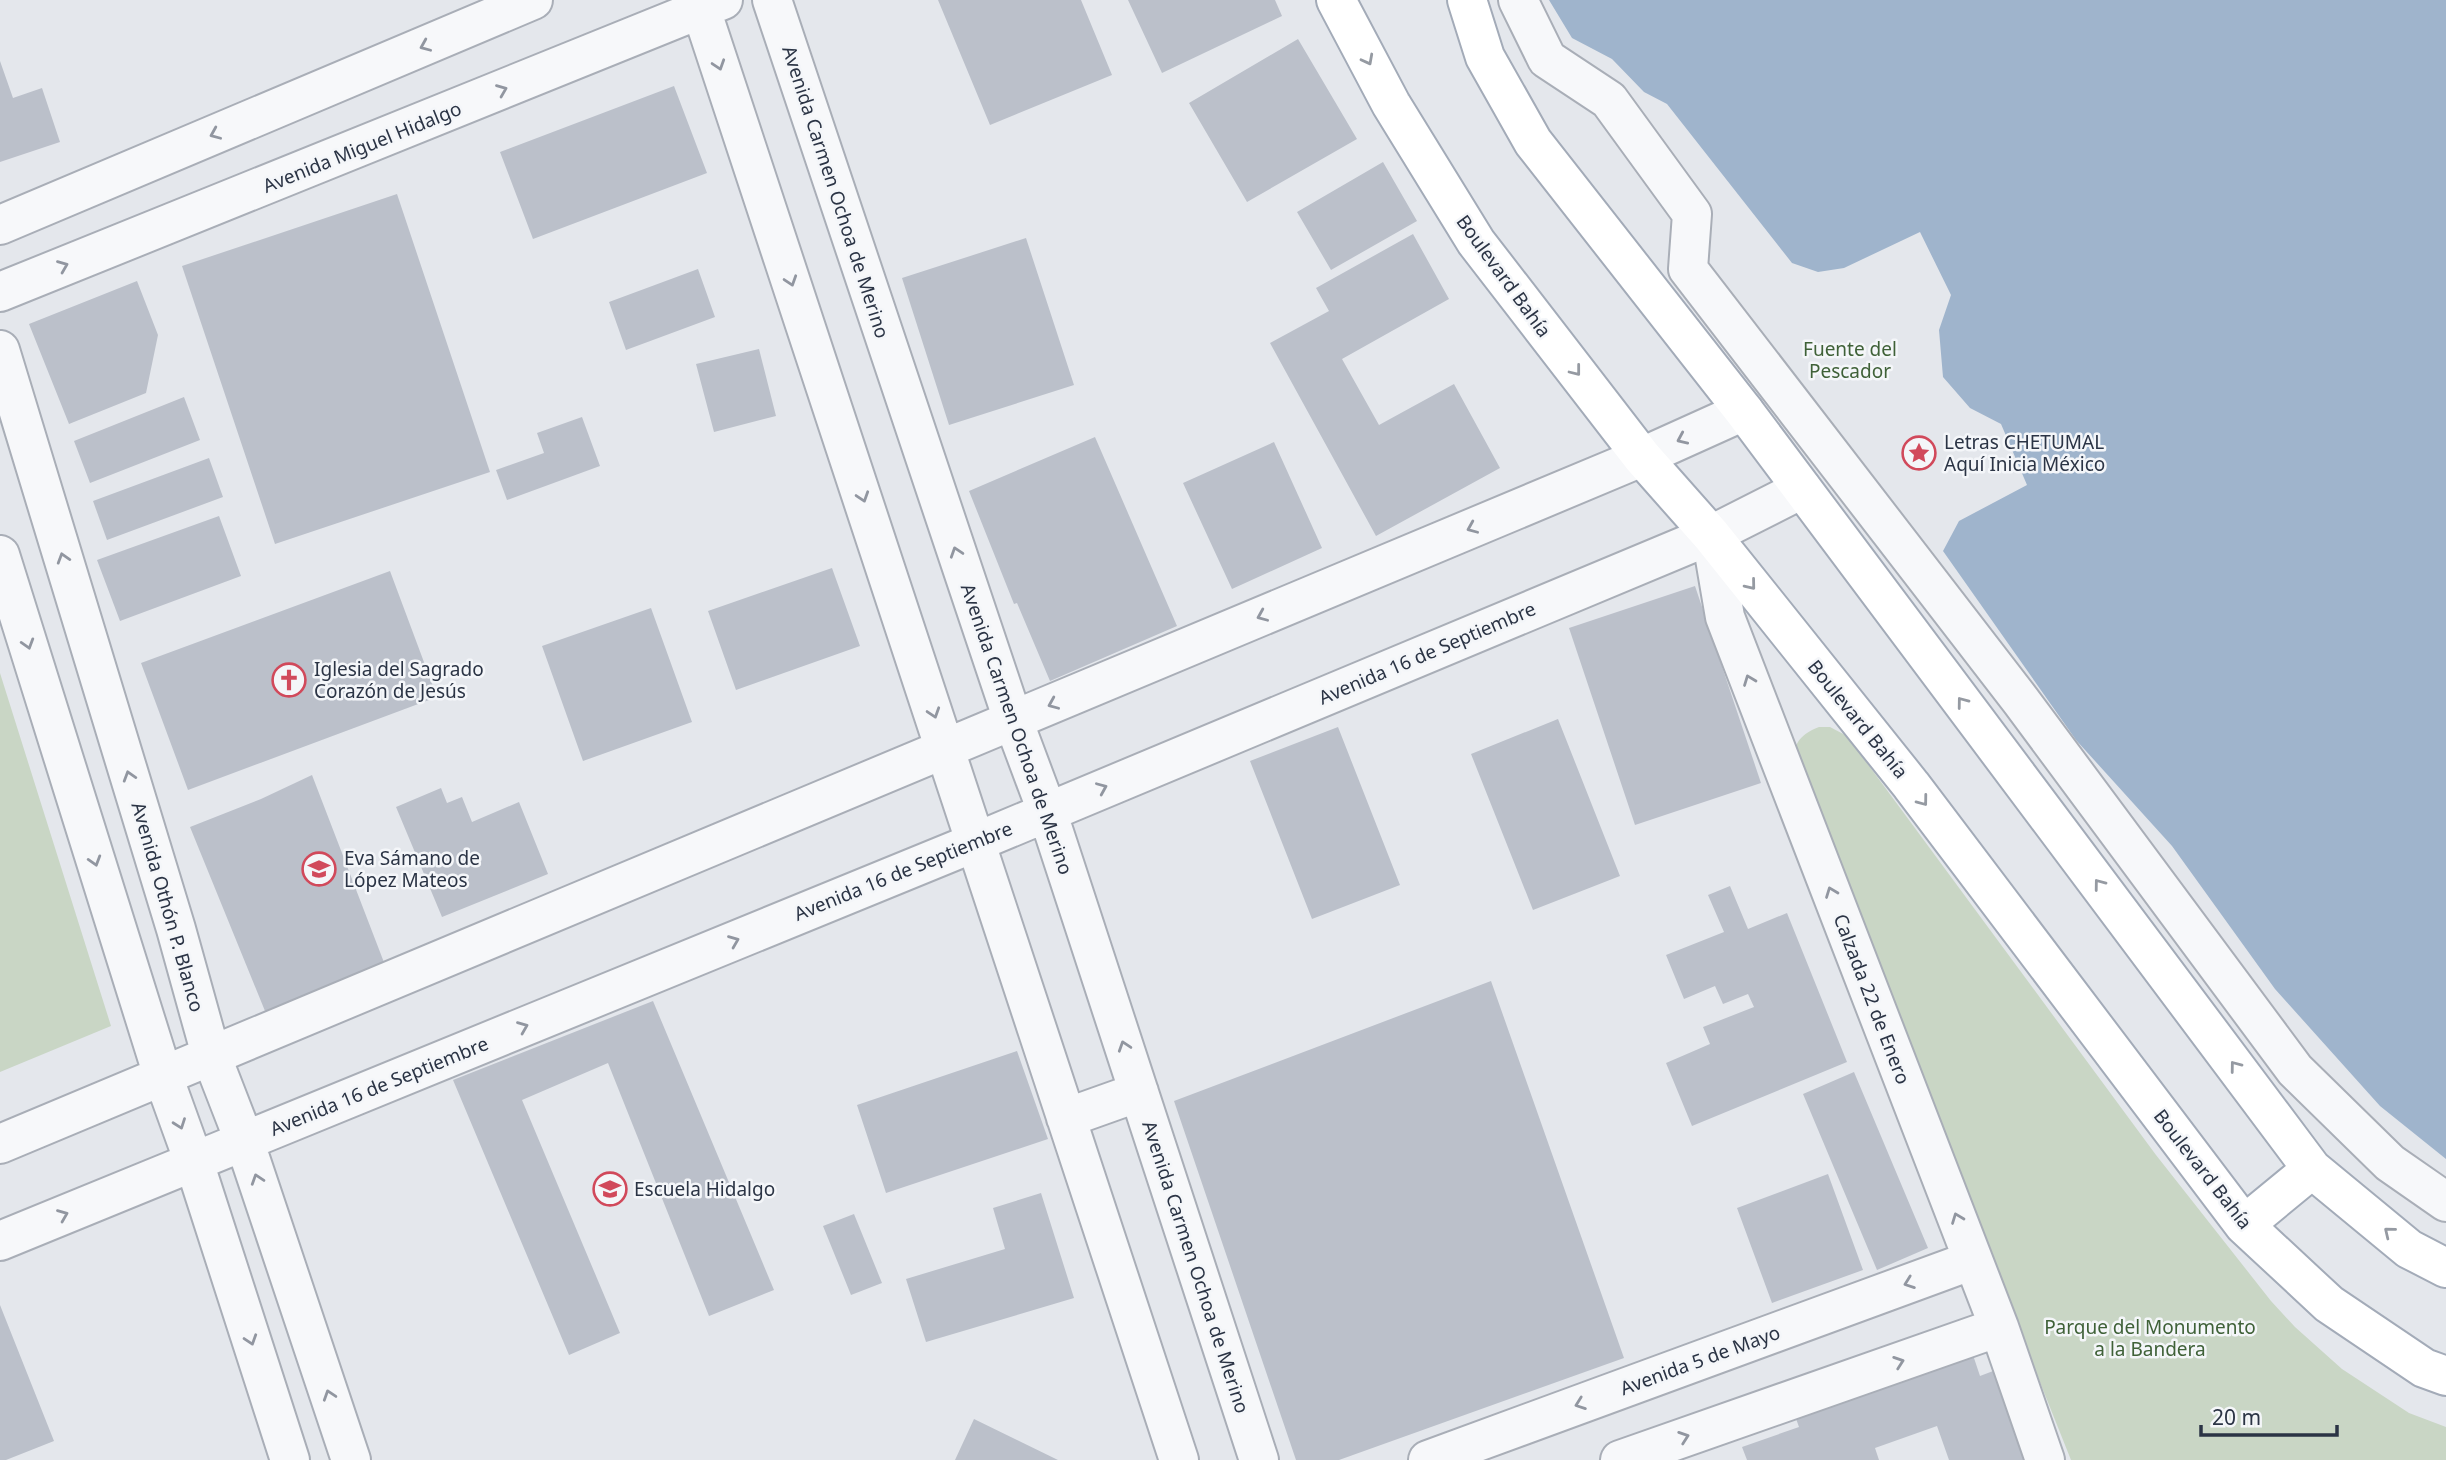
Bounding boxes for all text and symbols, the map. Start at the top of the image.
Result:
one-way arrow [420,37,432,51]
street label: Avenida Carmen Ochoa de Merino [776,42,896,342]
one-way arrow [1359,53,1373,66]
one-way arrow [711,58,726,70]
one-way arrow [495,85,507,99]
street label: Avenida Miguel Hidalgo [259,95,465,199]
one-way arrow [210,126,223,140]
street label: Boulevard Bahía [1451,209,1557,343]
one-way arrow [57,261,69,275]
one-way arrow [783,274,797,286]
park label: Fuente del Pescador [1803,336,1897,384]
one-way arrow [1567,363,1580,376]
place label: Letras CHETUMAL Aquí Inicia México [1944,429,2105,477]
one-way arrow [1676,431,1689,445]
place icon: Letras CHETUMAL Aquí Inicia México [1900,434,1938,472]
one-way arrow [854,490,869,502]
one-way arrow [1467,520,1480,534]
one-way arrow [950,546,964,559]
one-way arrow [57,553,72,565]
one-way arrow [1742,577,1755,589]
street label: Avenida Carmen Ochoa de Merino [955,580,1079,878]
street label: Avenida 16 de Septiembre [1314,595,1540,711]
one-way arrow [1257,608,1270,622]
one-way arrow [19,638,34,650]
street label: Boulevard Bahía [1802,654,1914,784]
place label: Iglesia del Sagrado Corazón de Jesús [314,656,484,704]
church icon: Iglesia del Sagrado Corazón de Jesús [270,661,308,699]
one-way arrow [1743,674,1757,686]
one-way arrow [1047,695,1059,709]
one-way arrow [1958,697,1971,710]
one-way arrow [926,706,940,718]
one-way arrow [123,770,138,782]
one-way arrow [1096,783,1108,797]
one-way arrow [1915,793,1927,806]
street label: Avenida Othón P. Blanco [126,799,210,1015]
street label: Avenida 16 de Septiembre [790,815,1016,927]
place label: Eva Sámano de López Mateos [344,845,480,893]
school or university icon: Eva Sámano de López Mateos [300,850,338,888]
one-way arrow [87,855,102,867]
one-way arrow [2094,879,2107,892]
one-way arrow [1825,886,1839,898]
street label: Calzada 22 de Enero [1828,910,1916,1088]
one-way arrow [727,935,739,949]
one-way arrow [516,1021,528,1035]
street label: Avenida 16 de Septiembre [266,1030,492,1142]
one-way arrow [1117,1040,1132,1052]
one-way arrow [2231,1061,2244,1074]
street label: Boulevard Bahía [2148,1104,2258,1234]
street label: Avenida Carmen Ochoa de Merino [1136,1117,1256,1417]
one-way arrow [172,1118,186,1130]
school or university icon: Escuela Hidalgo [591,1170,629,1208]
one-way arrow [251,1174,265,1186]
place label: Escuela Hidalgo [634,1176,775,1202]
one-way arrow [56,1210,68,1224]
one-way arrow [1951,1213,1965,1225]
one-way arrow [2384,1228,2397,1240]
one-way arrow [1903,1275,1915,1289]
park label: Parque del Monumento a la Bandera [2044,1314,2256,1362]
street label: Avenida 5 de Mayo [1616,1319,1784,1401]
one-way arrow [243,1334,258,1346]
one-way arrow [1893,1357,1905,1371]
one-way arrow [323,1390,337,1402]
scale bar [2201,1394,2338,1438]
one-way arrow [1575,1396,1587,1410]
text: 20 m [2212,1403,2261,1431]
one-way arrow [1678,1432,1690,1446]

